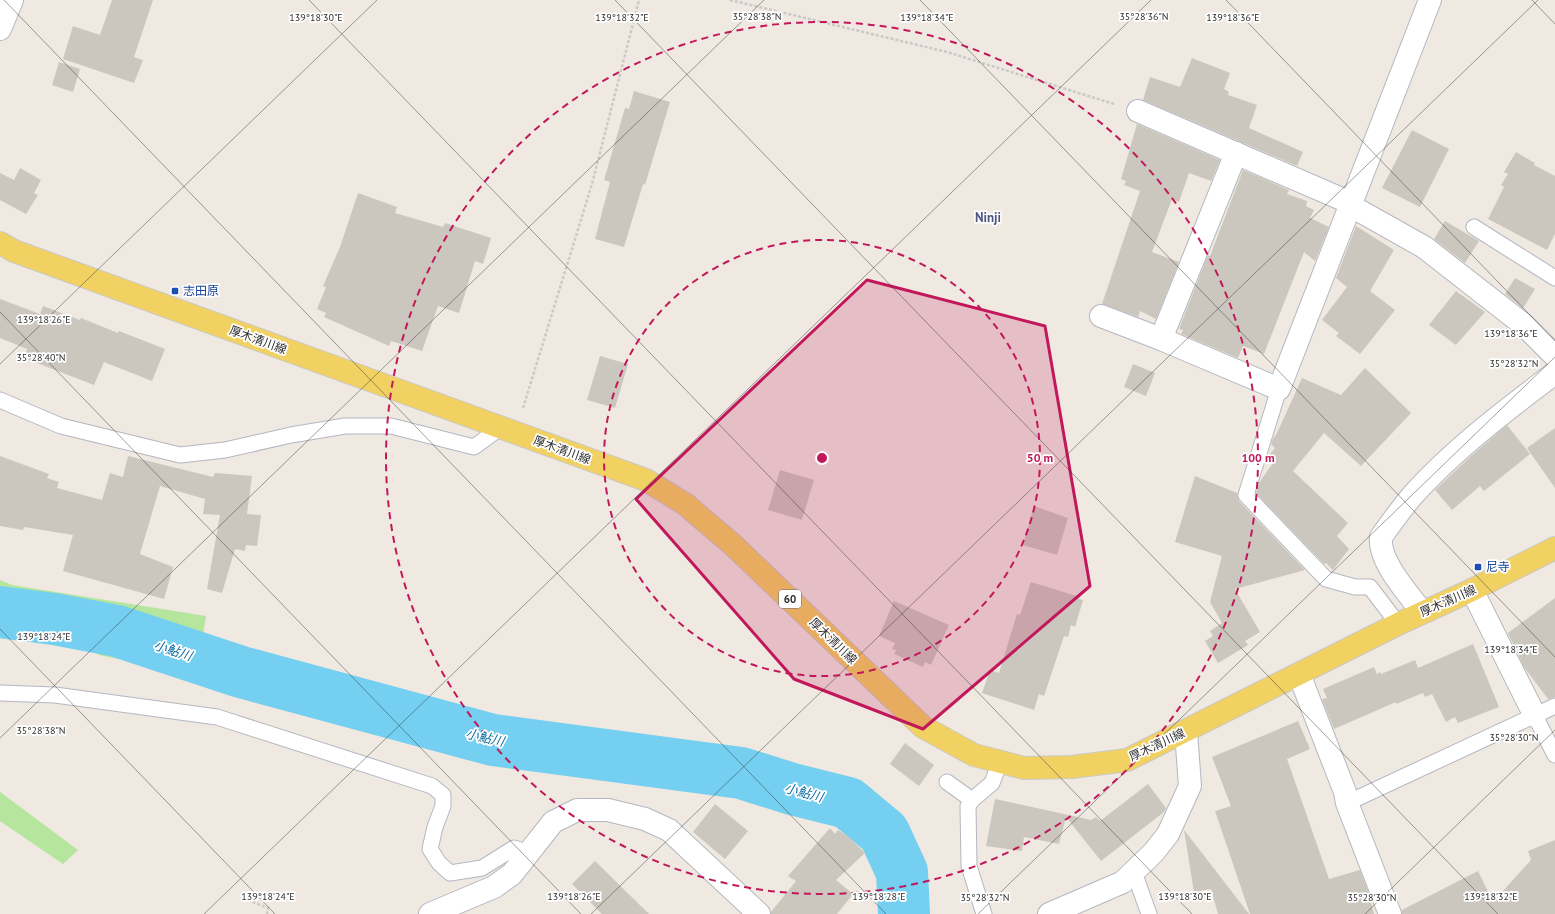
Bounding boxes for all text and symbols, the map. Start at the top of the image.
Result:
text: 35°28'38"N [732,10,782,23]
text: 35°28'36"N [1119,10,1169,23]
text: 139°18'30"E [289,11,343,24]
text: 139°18'32"E [595,11,649,24]
text: 139°18'34"E [900,11,954,24]
text: 139°18'36"E [1206,11,1260,24]
district label: Ninji [975,209,1001,226]
place label: 志田原 [183,283,219,298]
marker: 志田原 [170,286,180,296]
text: 139°18'26"E [17,313,71,326]
street label: 厚木清川線 [227,322,289,357]
text: 139°18'36"E [1484,327,1538,340]
text: 35°28'40"N [16,351,66,364]
text: 35°28'32"N [1489,357,1539,370]
street label: 厚木清川線 [531,432,593,467]
text: 50 m [1027,450,1053,465]
text: 100 m [1241,450,1275,465]
centre of rings [815,451,829,465]
place label: 尼寺 [1486,559,1510,574]
marker: 尼寺 [1473,562,1483,572]
street label: 厚木清川線 [1417,581,1478,620]
road number: 60 [779,590,801,608]
street label: 厚木清川線 [807,614,860,667]
text: 139°18'24"E [17,630,71,643]
water label: 小鮎川 [152,636,196,665]
text: 139°18'34"E [1484,643,1538,656]
text: 35°28'38"N [16,724,66,737]
water label: 小鮎川 [464,725,508,751]
street label: 厚木清川線 [1126,725,1187,764]
text: 35°28'30"N [1489,731,1539,744]
water label: 小鮎川 [783,779,827,806]
text: 139°18'24"E [241,890,295,903]
text: 139°18'26"E [547,890,601,903]
text: 139°18'28"E [852,890,906,903]
text: 139°18'30"E [1158,890,1212,903]
text: 139°18'32"E [1464,890,1518,903]
text: 35°28'32"N [960,891,1010,904]
text: 35°28'30"N [1347,891,1397,904]

